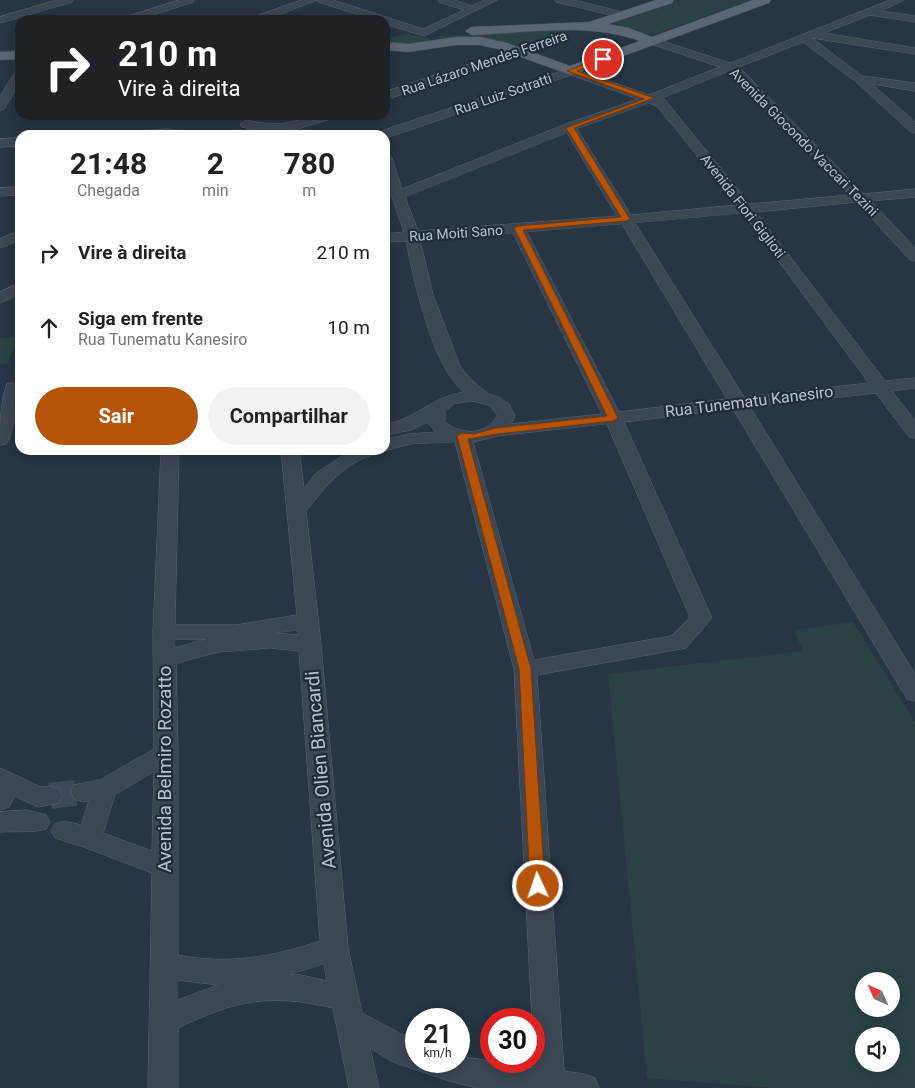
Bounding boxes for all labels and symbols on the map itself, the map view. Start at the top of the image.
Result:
street label: Rua Lázaro Mendes Ferreira [399,27,569,99]
pin [582,38,624,80]
street label: Avenida Giocondo Vaccari Tezini [727,65,881,219]
street label: Rua Luiz Sotratti [452,70,554,118]
street label: Avenida Fiori Giglioti [697,151,789,261]
street label: Rua Moiti Sano [408,222,504,244]
street label: Rua Tunematu Kanesiro [664,382,834,421]
street label: Avenida Belmiro Rozatto [153,666,176,872]
street label: Avenida Olien Biancardi [300,670,341,870]
position arrow [511,859,563,911]
north arrow [855,972,900,1018]
speed limit sign: 30 [480,1008,545,1073]

